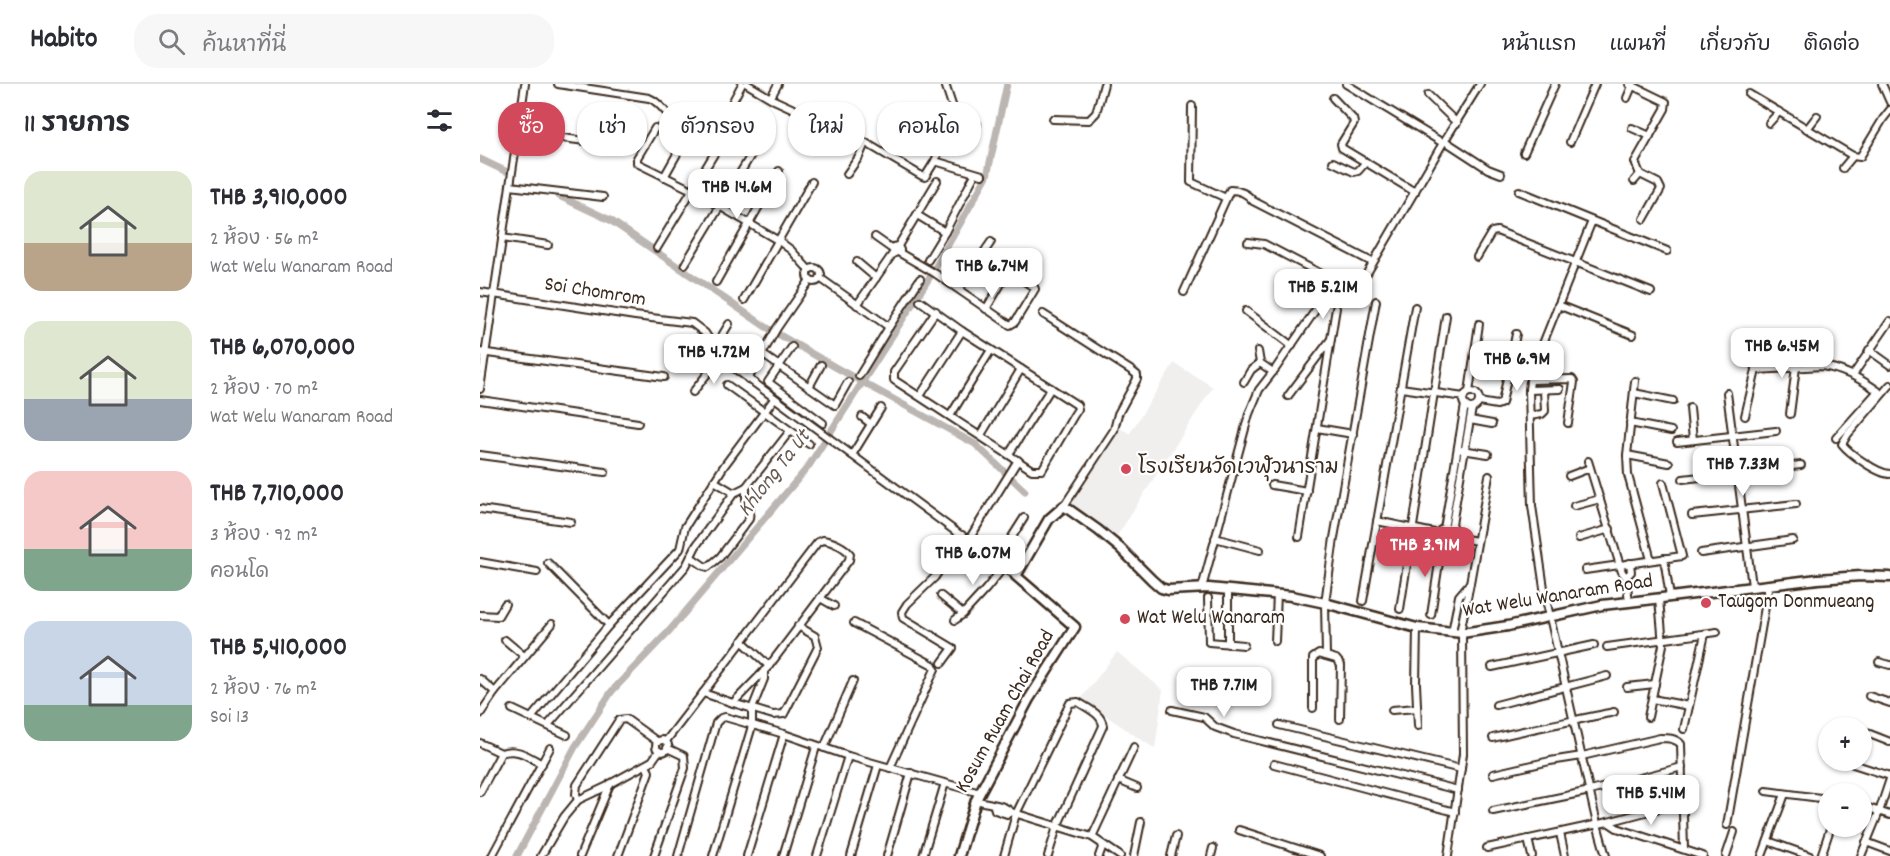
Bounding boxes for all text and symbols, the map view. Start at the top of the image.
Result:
search box [134,14,554,68]
text: Habito [30,21,98,61]
icon: search [155,25,188,58]
text: ค้นหาที่นี่ [203,31,286,62]
text: หน้าแรก [1502,31,1577,61]
text: แผนที่ [1610,31,1666,61]
text: เกี่ยวกับ [1699,31,1771,61]
text: ติดต่อ [1804,31,1860,61]
chip: ซื้อ [498,102,565,156]
chip: เช่า [577,102,647,156]
chip: ตัวกรอง [659,102,776,156]
chip: ใหม่ [788,102,865,156]
chip: คอนโด [877,102,981,156]
icon: filters [423,104,456,137]
text: 11 รายการ [24,107,130,144]
pin: THB 14.6M [668,169,806,220]
text: THB 14.6M [702,174,772,202]
text: THB 3,910,000 [210,180,348,217]
icon: home [72,195,144,267]
text: 2 ห้อง · 56 m² [210,226,319,254]
pin: THB 6.74M [923,248,1061,299]
text: THB 6.74M [955,253,1029,281]
text: Wat Welu Wanaram Road [210,254,393,282]
pin: THB 5.21M [1254,269,1392,320]
street label: Soi Chomrom [542,270,648,316]
text: THB 5.21M [1288,274,1358,302]
pin: THB 6.45M [1713,328,1851,379]
text: THB 6,070,000 [210,330,355,367]
text: THB 6.45M [1745,333,1819,361]
pin: THB 4.72M [645,334,783,385]
text: THB 4.72M [678,339,750,367]
pin: THB 6.9M [1455,341,1579,392]
icon: home [72,345,144,417]
text: THB 6.9M [1484,346,1550,374]
text: 2 ห้อง · 70 m² [210,376,318,404]
text: Wat Welu Wanaram Road [210,404,393,432]
water label: Khlong Ta Ut [731,422,820,524]
pin: THB 7.33M [1674,446,1812,497]
text: THB 7.33M [1707,451,1779,479]
place label: โรงเรียนวัดเวฬุวนาราม [1138,453,1339,484]
marker: โรงเรียนวัดเวฬุวนาราม [1119,462,1133,476]
text: THB 7,710,000 [210,476,344,513]
icon: home [72,495,144,567]
text: 3 ห้อง · 92 m² [210,522,318,550]
pin: THB 3.91M [1356,527,1494,578]
text: THB 3.91M [1390,532,1460,560]
pin: THB 6.07M [904,535,1042,586]
text: THB 6.07M [935,540,1011,568]
text: คอนโด [210,559,269,587]
street label: Wat Welu Wanaram Road [1461,567,1655,627]
place label: Taugom Donmueang [1718,588,1874,618]
marker: Taugom Donmueang [1699,596,1713,610]
place label: Wat Welu Wanaram [1137,604,1285,634]
marker: Wat Welu Wanaram [1118,612,1132,626]
street label: Kosum Ruam Chai Road [949,625,1063,799]
text: THB 5,410,000 [210,630,347,667]
icon: home [72,645,144,717]
pin: THB 7.71M [1155,667,1293,718]
text: THB 7.71M [1190,672,1258,700]
text: 2 ห้อง · 76 m² [210,676,317,704]
text: Soi 13 [210,704,249,732]
map controls [1818,717,1872,837]
button: + [1818,717,1872,771]
pin: THB 5.41M [1582,775,1720,826]
text: THB 5.41M [1616,780,1686,808]
button: − [1818,783,1872,837]

